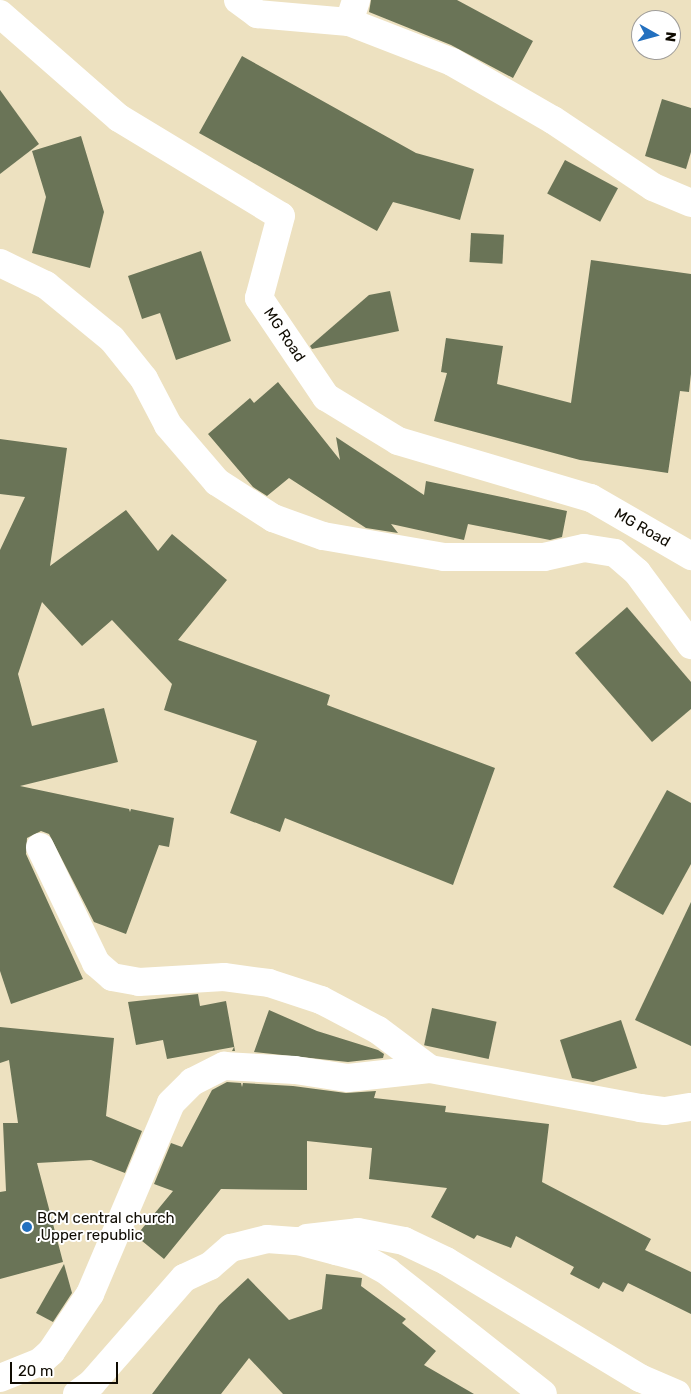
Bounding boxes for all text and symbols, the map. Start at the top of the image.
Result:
north arrow [631,10,681,60]
text: N [661,31,679,43]
street label: MG Road [259,305,309,365]
street label: MG Road [611,505,673,551]
place label: BCM central church ,Upper republic [37,1209,175,1244]
marker: BCM central church ,Upper republic [21,1221,33,1233]
scale bar [12,1352,120,1384]
text: 20 m [18,1362,53,1380]

